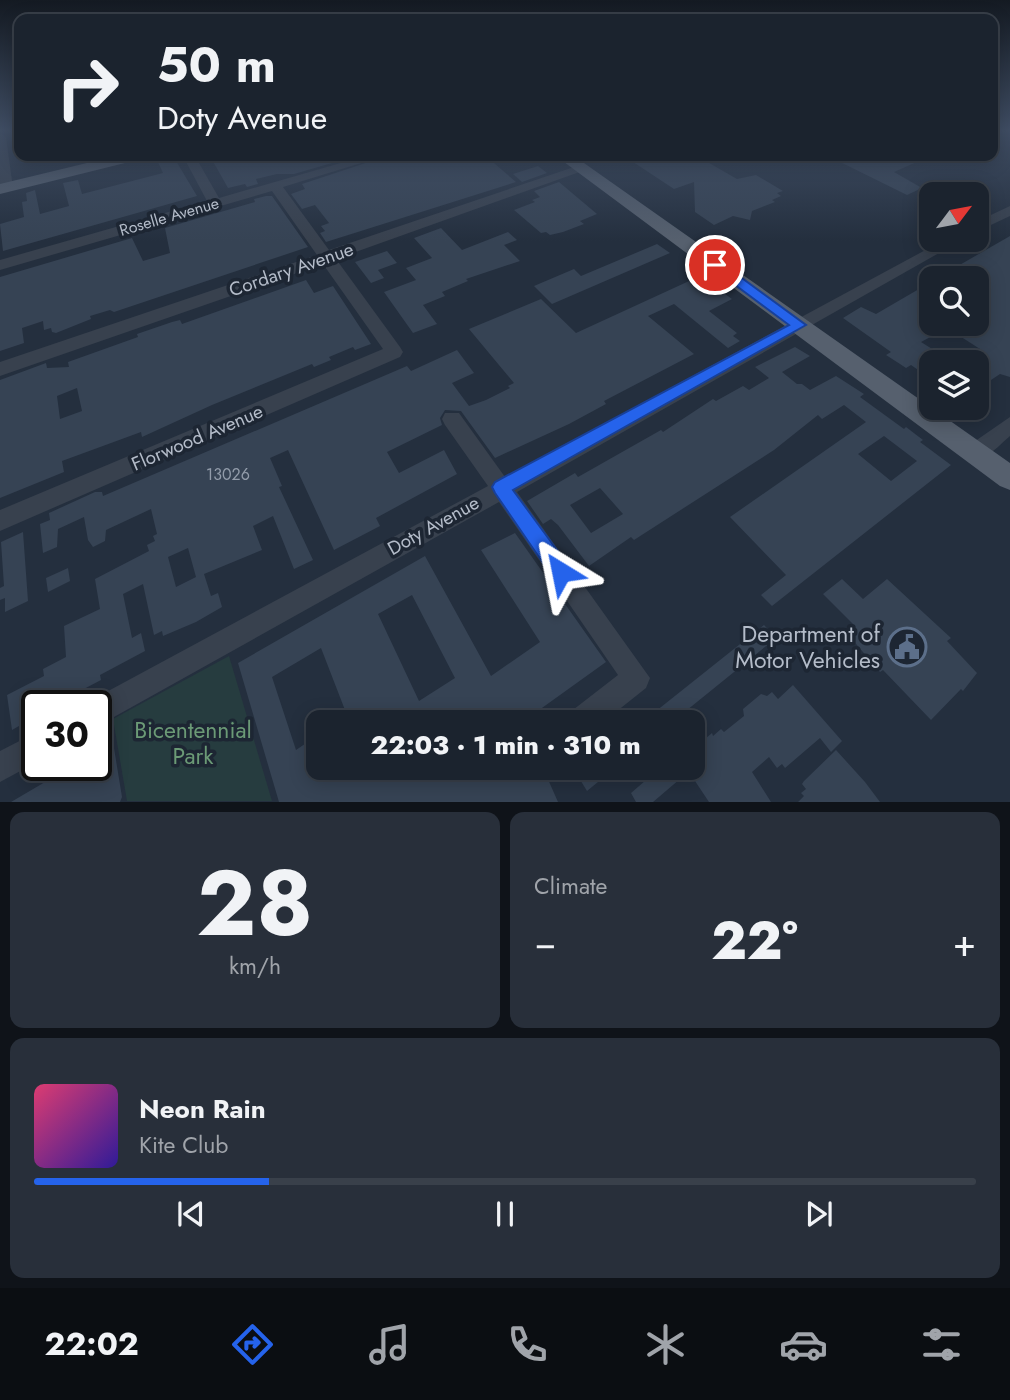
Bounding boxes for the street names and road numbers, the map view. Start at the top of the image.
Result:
street label: Roselle Avenue [117,191,222,242]
street label: Cordary Avenue [225,235,357,303]
street label: Florwood Avenue [127,398,267,477]
street label: Doty Avenue [382,489,484,562]

